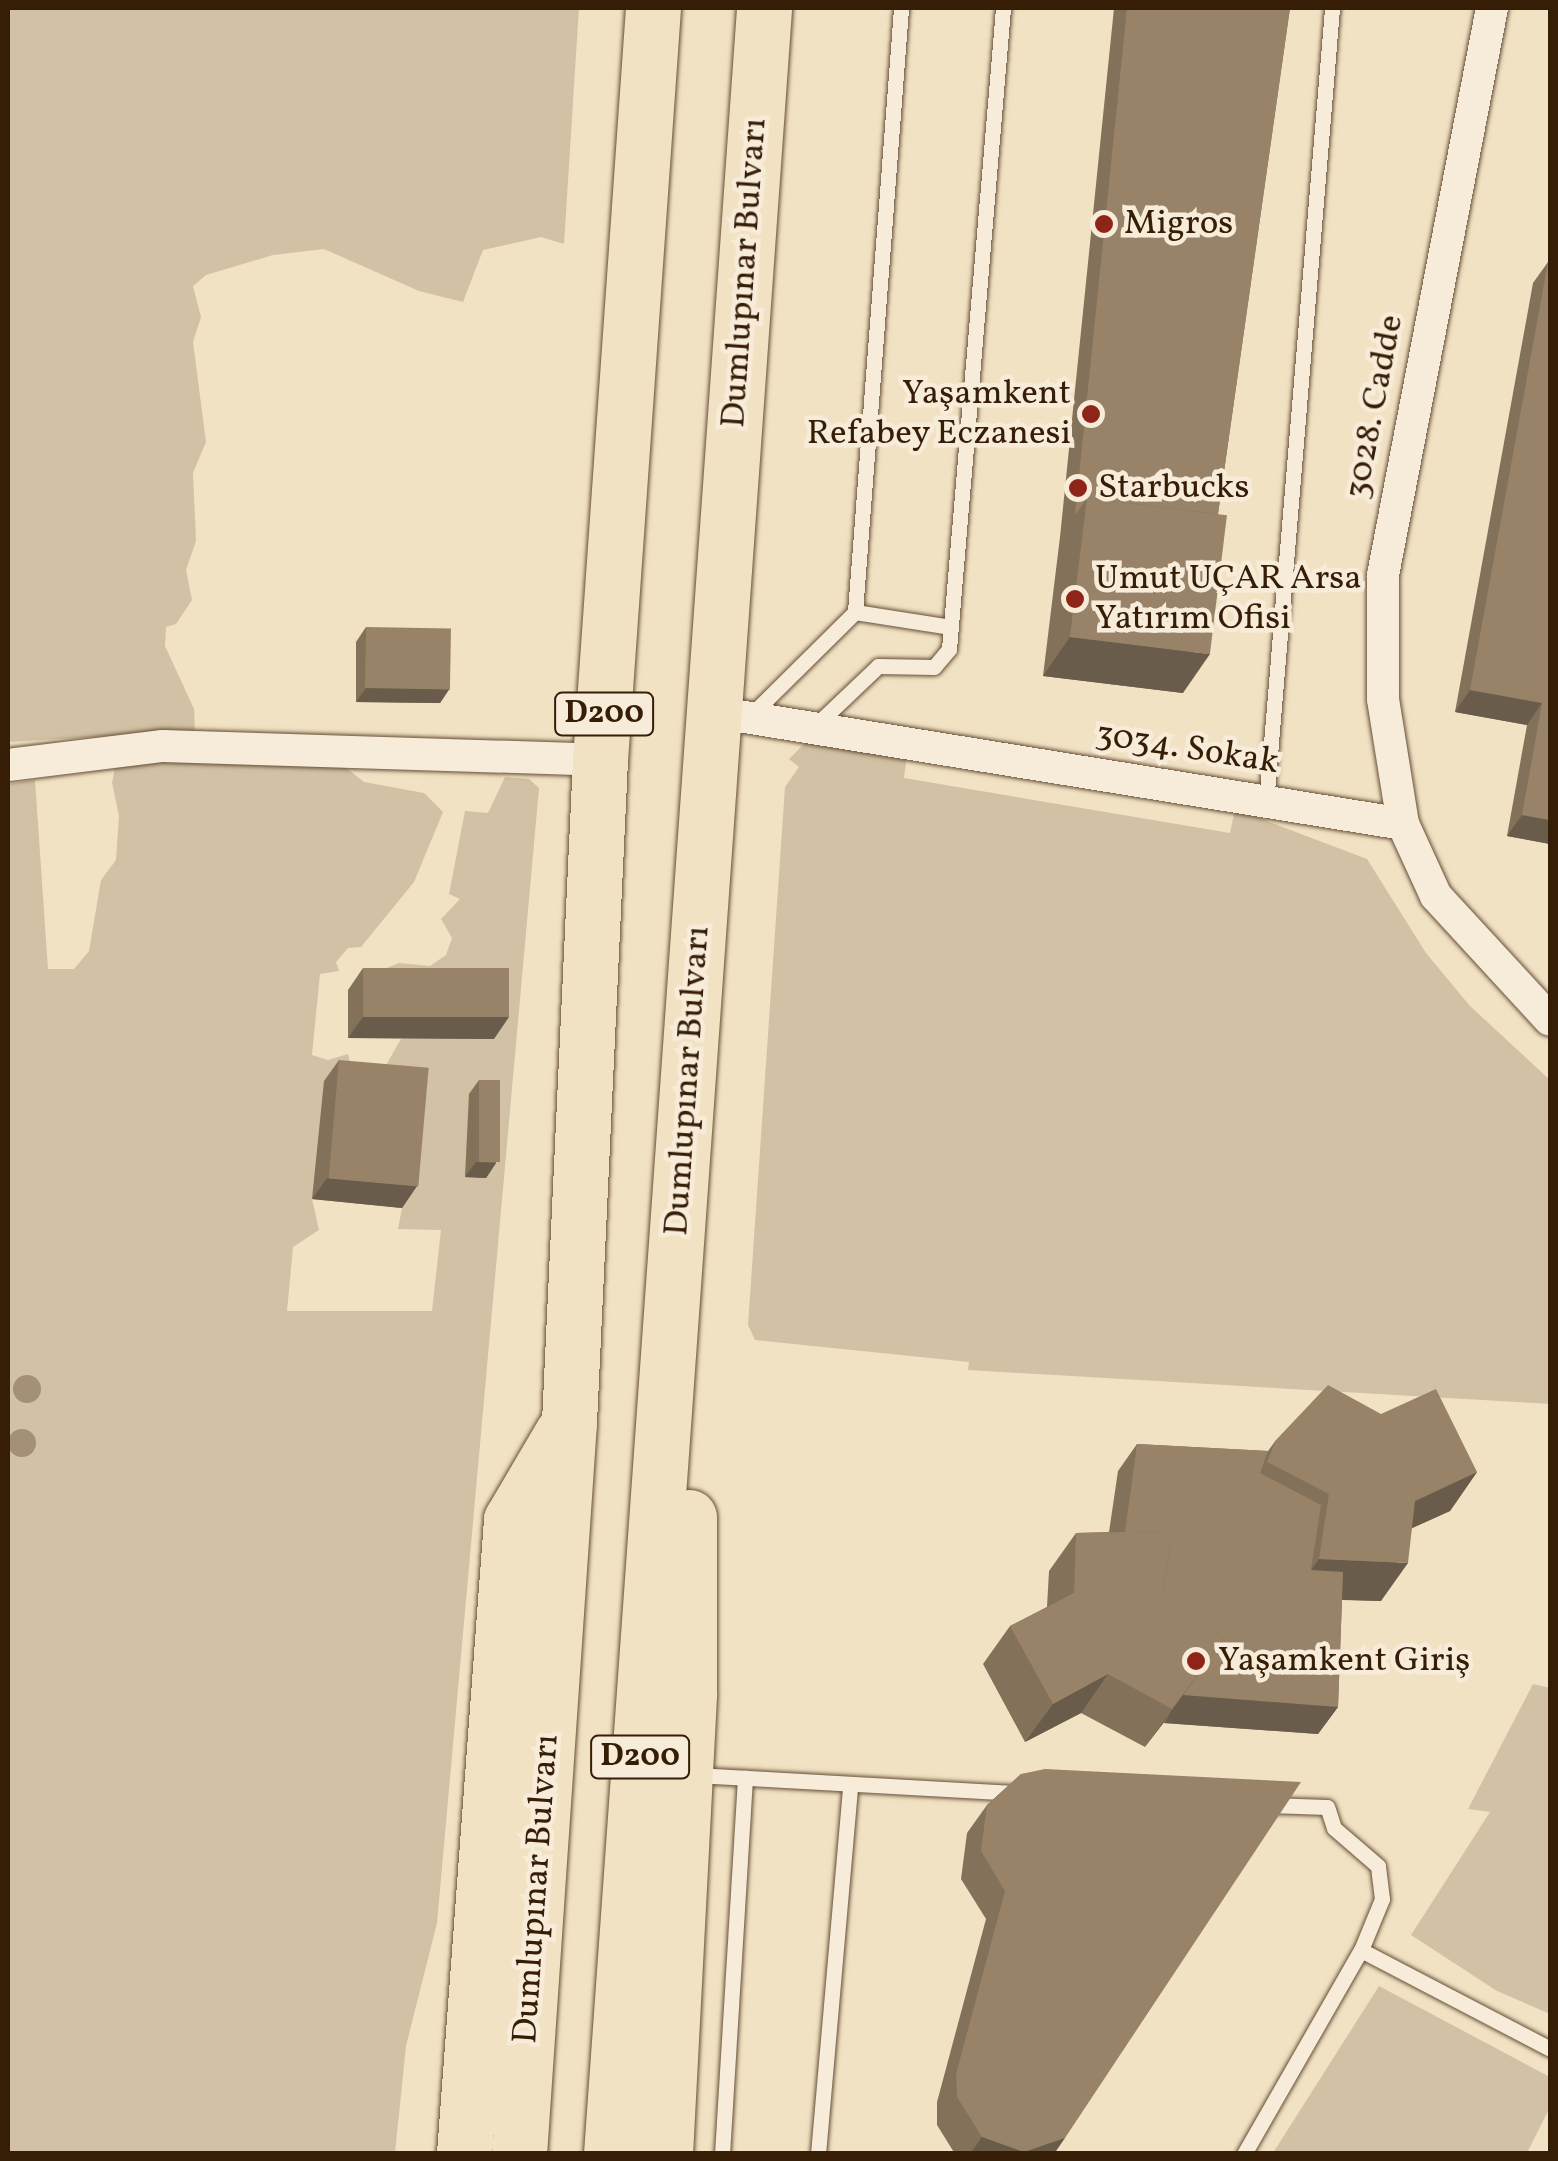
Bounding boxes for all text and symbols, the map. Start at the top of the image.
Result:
street label: Dumlupınar Bulvarı [713,117,777,429]
place label: Migros [1124,203,1233,245]
marker: Migros [1093,213,1115,235]
street label: 3028. Cadde [1337,311,1413,503]
place label: Yaşamkent Refabey Eczanesi [806,373,1071,455]
marker: Yaşamkent Refabey Eczanesi [1080,403,1102,425]
place label: Starbucks [1098,467,1249,509]
marker: Starbucks [1067,477,1089,499]
place label: Umut UÇAR Arsa Yatırım Ofisi [1095,558,1362,640]
marker: Umut UÇAR Arsa Yatırım Ofisi [1064,588,1086,610]
road number: D200 [554,687,654,741]
street label: 3034. Sokak [1093,714,1281,784]
street label: Dumlupınar Bulvarı [656,925,720,1237]
place label: Yaşamkent Giriş [1218,1640,1470,1682]
marker: Yaşamkent Giriş [1183,1648,1209,1674]
road number: D200 [590,1730,690,1784]
street label: Dumlupınar Bulvarı [505,1733,569,2045]

